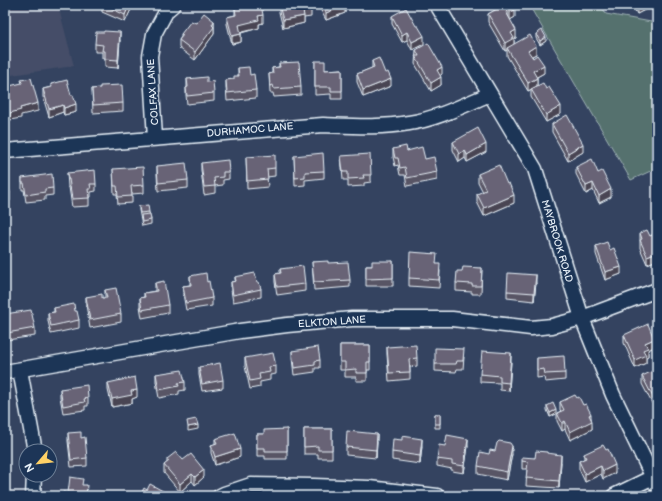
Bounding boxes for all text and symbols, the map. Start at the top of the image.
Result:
street label: COLFAX LANE [145,58,161,126]
street label: DURHAMOC LANE [206,120,294,140]
street label: MAYBROOK ROAD [539,198,575,284]
street label: ELKTON LANE [298,314,367,330]
north arrow [18,443,58,483]
text: N [22,461,37,474]

